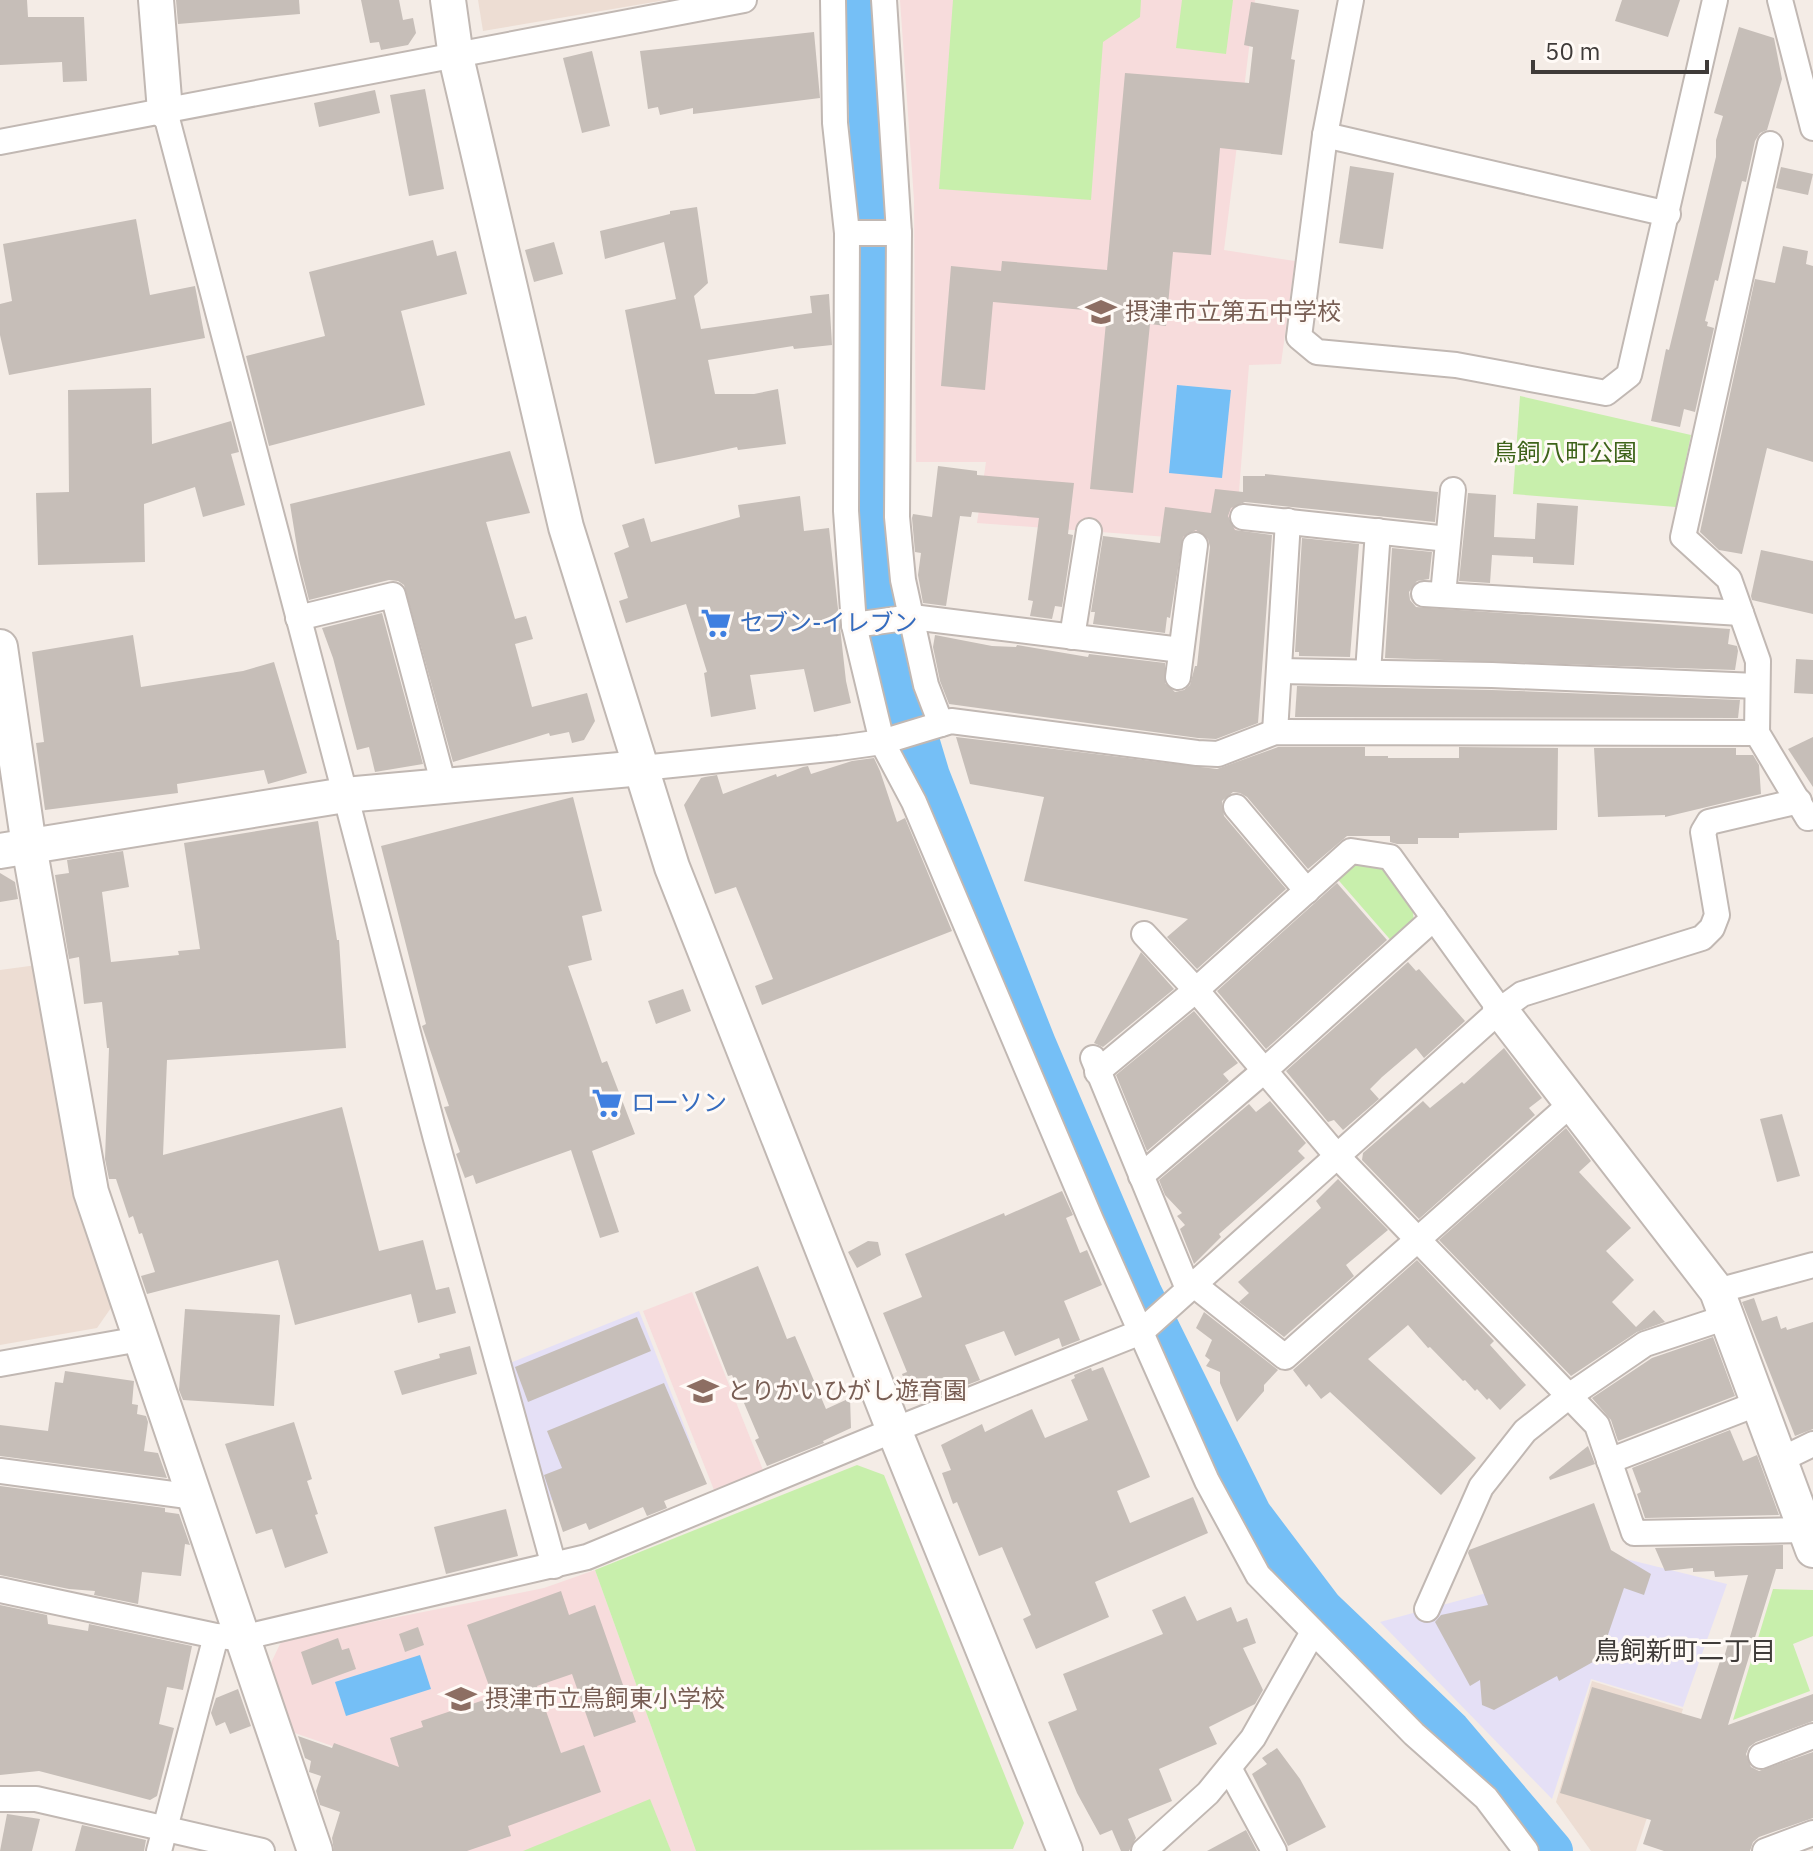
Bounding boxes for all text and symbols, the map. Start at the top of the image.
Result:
scale bar [1533,24,1707,74]
text: 50 m [1545,35,1600,67]
school or university icon: 摂津市立第五中学校 [1084,295,1118,329]
place label: 摂津市立第五中学校 [1125,295,1341,327]
park label: 鳥飼八町公園 [1493,436,1637,468]
supermarket icon: セブン-イレブン [699,606,733,640]
place label: セブン-イレブン [740,606,918,638]
supermarket icon: ローソン [590,1086,624,1120]
place label: ローソン [631,1086,727,1118]
school or university icon: とりかいひがし遊育園 [686,1374,720,1408]
place label: とりかいひがし遊育園 [727,1374,967,1406]
district label: 鳥飼新町二丁目 [1594,1633,1776,1667]
school or university icon: 摂津市立鳥飼東小学校 [444,1682,478,1716]
place label: 摂津市立鳥飼東小学校 [485,1682,725,1714]

